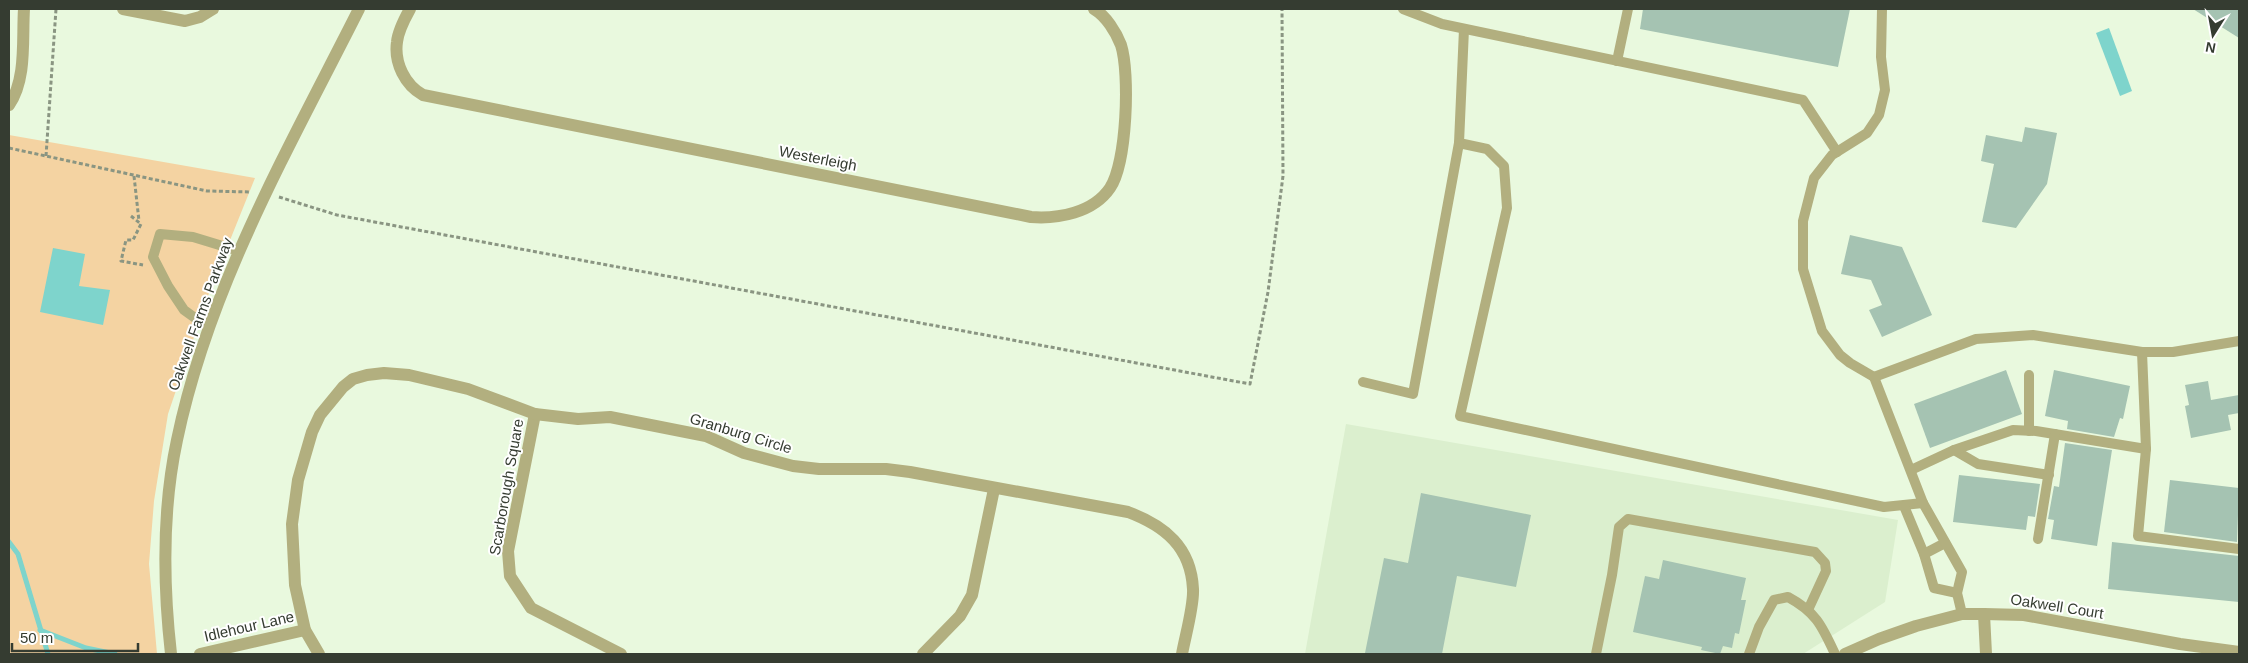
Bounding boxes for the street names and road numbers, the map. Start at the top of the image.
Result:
street label: Westerleigh [778,142,858,174]
street label: Oakwell Farms Parkway [164,235,236,393]
street label: Granburg Circle [688,409,794,457]
street label: Scarborough Square [486,417,526,557]
street label: Oakwell Court [2009,590,2106,622]
street label: Idlehour Lane [202,607,296,645]

